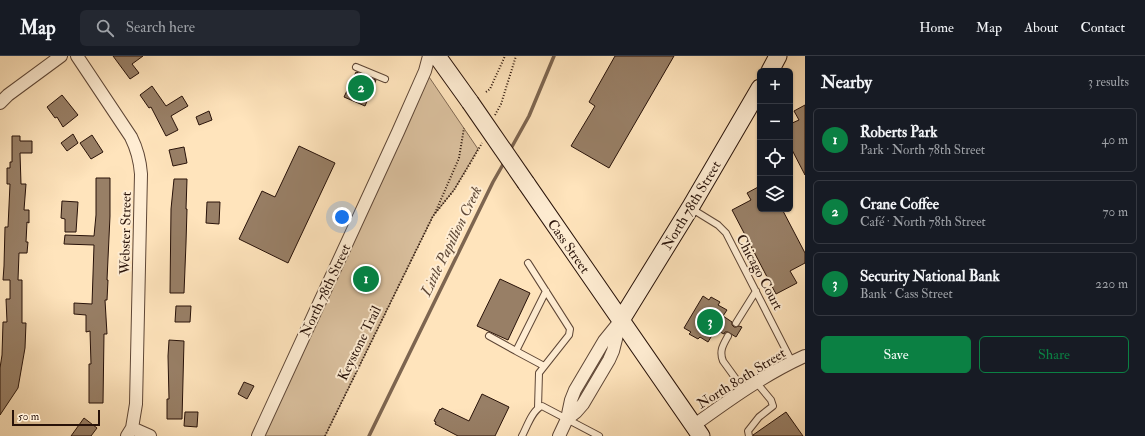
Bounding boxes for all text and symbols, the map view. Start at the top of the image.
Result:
search box [80,10,360,46]
text: Map [20,16,56,40]
icon: search [94,17,116,39]
text: Search here [126,18,195,37]
text: Home [919,19,954,36]
text: Map [976,19,1002,36]
text: About [1024,19,1058,36]
text: Contact [1080,19,1125,36]
map controls [757,68,793,212]
button: + [757,68,793,104]
text: Nearby [821,72,872,93]
pin: 2 [348,73,374,103]
text: 3 results [1088,74,1129,90]
button: − [757,104,793,140]
text: Roberts Park [860,123,938,142]
text: 1 [833,132,837,148]
text: 40 m [1102,132,1128,148]
button: locate [757,140,793,176]
text: Park · North 78th Street [860,142,985,158]
street label: North 78th Street [658,157,725,253]
button: layers [757,176,793,212]
water label: Little Papillion Creek [416,183,486,300]
street label: Webster Street [116,191,135,276]
text: Crane Coffee [860,195,939,214]
text: 2 [832,204,838,220]
text: 70 m [1103,204,1128,220]
your location [332,207,352,227]
text: Café · North 78th Street [860,214,986,230]
street label: Cass Street [544,216,594,277]
street label: Chicago Court [733,231,787,313]
street label: North 78th Street [296,241,355,339]
pin: 1 [353,264,379,294]
text: Security National Bank [860,267,1000,286]
text: 3 [833,276,838,292]
text: 220 m [1095,276,1128,292]
text: Bank · Cass Street [860,286,953,302]
street label: Keystone Trail [334,303,386,384]
pin: 3 [697,307,723,337]
button: Save [821,336,971,373]
button: Share [979,336,1129,373]
street label: North 80th Street [694,344,789,412]
scale bar [12,408,100,427]
text: 50 m [18,410,39,423]

